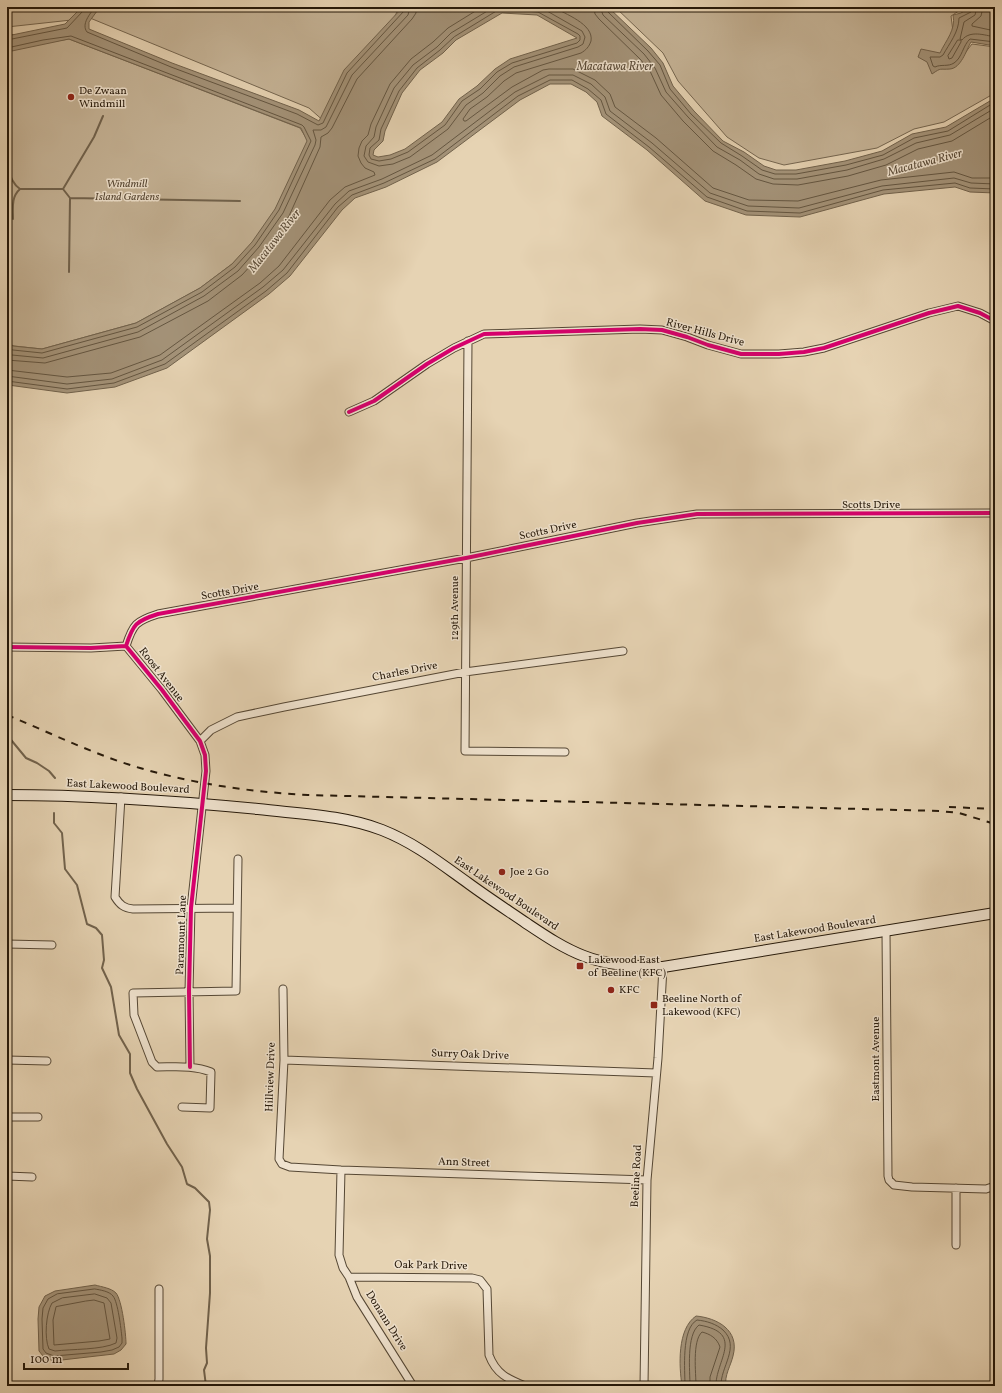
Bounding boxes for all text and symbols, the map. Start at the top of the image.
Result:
water label: Macatawa River [576,59,654,75]
place label: De Zwaan Windmill [79,84,127,112]
marker: De Zwaan Windmill [66,92,76,102]
water label: Macatawa River [885,145,965,181]
park label: Windmill Island Gardens [95,177,159,205]
water label: Macatawa River [245,206,305,277]
street label: River Hills Drive [664,315,746,351]
street label: Scotts Drive [842,498,900,513]
street label: Scotts Drive [518,518,578,544]
street label: 129th Avenue [448,576,463,640]
street label: Scotts Drive [200,580,260,604]
street label: Roost Avenue [135,644,187,706]
street label: Charles Drive [371,658,439,686]
street label: East Lakewood Boulevard [66,776,190,798]
street label: East Lakewood Boulevard [451,853,561,935]
place label: Joe 2 Go [510,865,549,880]
marker: Joe 2 Go [497,867,507,877]
street label: Paramount Lane [173,895,191,975]
street label: East Lakewood Boulevard [753,913,877,947]
place label: Lakewood East of Beeline (KFC) [588,953,666,981]
marker: Lakewood East of Beeline (KFC) [575,961,585,971]
place label: KFC [619,983,640,998]
marker: KFC [606,985,616,995]
place label: Beeline North of Lakewood (KFC) [662,992,742,1020]
marker: Beeline North of Lakewood (KFC) [649,1000,659,1010]
street label: Eastmont Avenue [869,1017,884,1101]
street label: Hillview Drive [262,1042,280,1112]
street label: Surry Oak Drive [431,1046,509,1064]
street label: Beeline Road [628,1144,646,1208]
street label: Ann Street [438,1155,490,1171]
street label: Oak Park Drive [394,1258,468,1274]
street label: Donann Drive [362,1288,410,1354]
scale bar [24,1345,128,1371]
text: 100 m [30,1352,63,1368]

